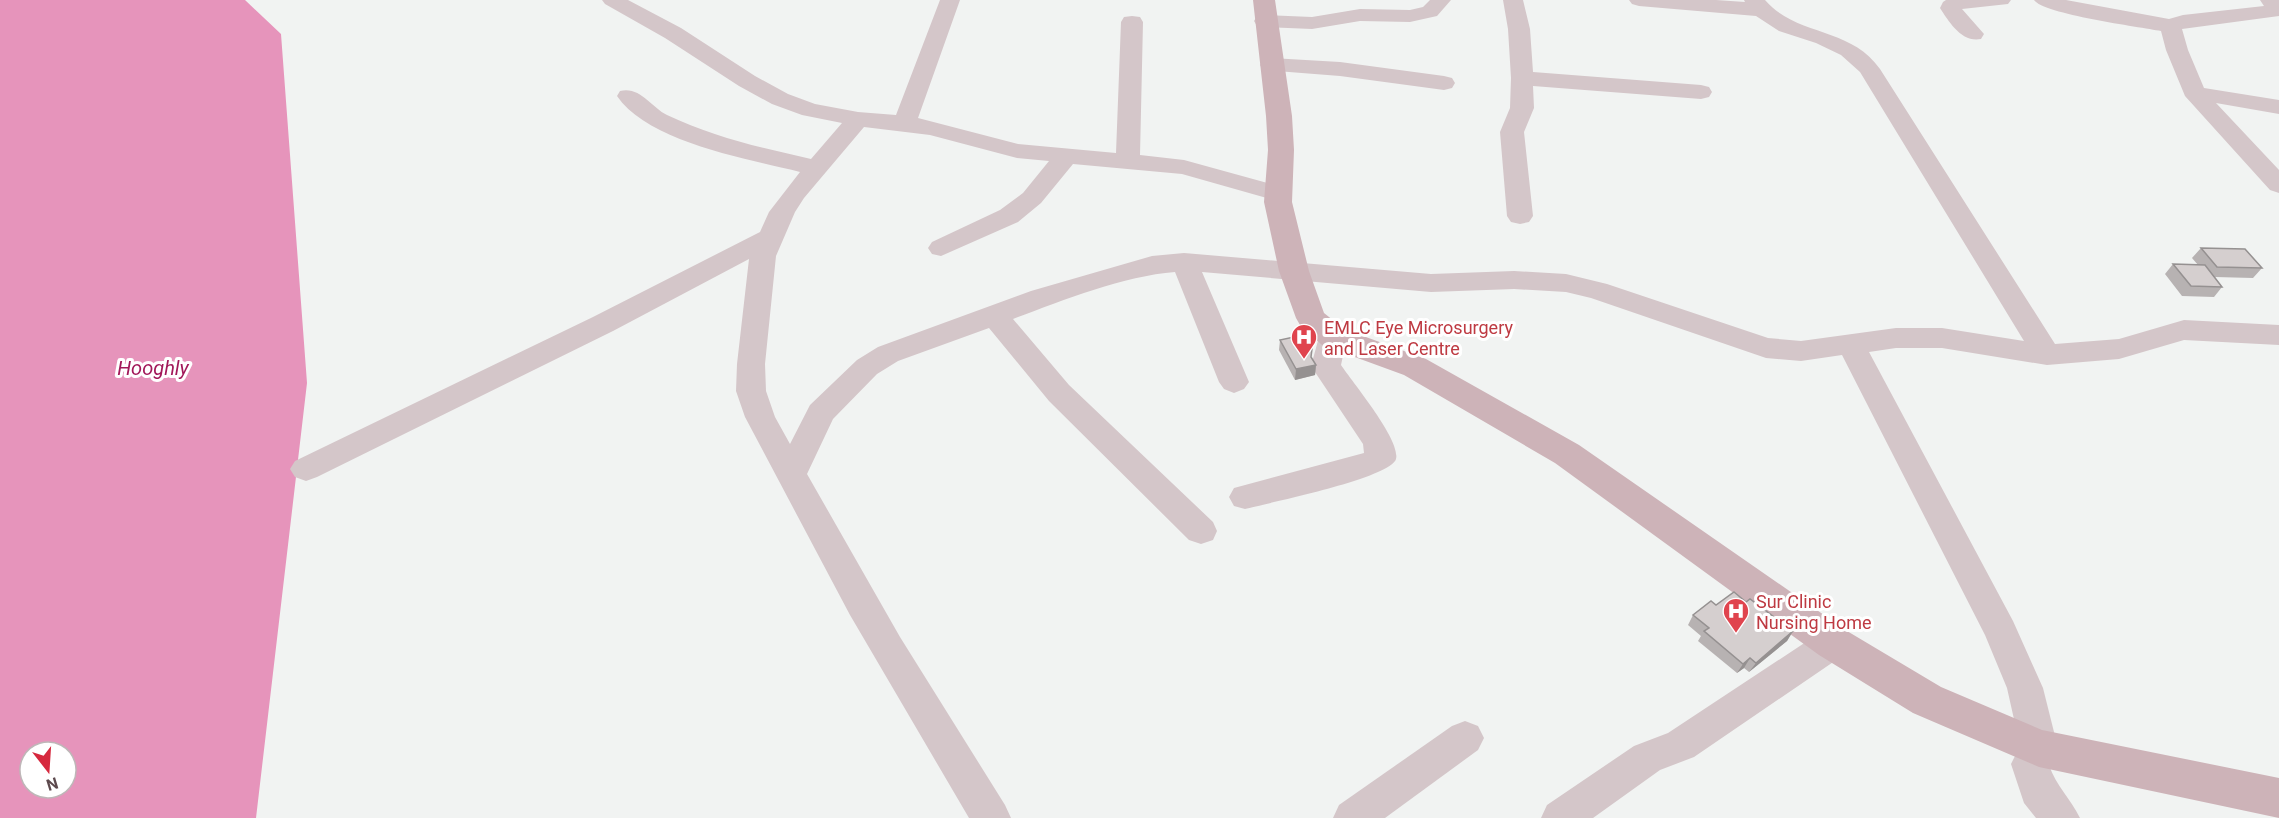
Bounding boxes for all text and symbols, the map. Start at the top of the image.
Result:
place label: EMLC Eye Microsurgery and Laser Centre [1324,317,1513,359]
hospital icon: EMLC Eye Microsurgery and Laser Centre [1289,322,1319,360]
water label: Hooghly [117,356,190,380]
place label: Sur Clinic Nursing Home [1756,591,1871,633]
hospital icon: Sur Clinic Nursing Home [1721,596,1751,634]
north arrow [18,740,78,800]
text: N [44,773,60,795]

